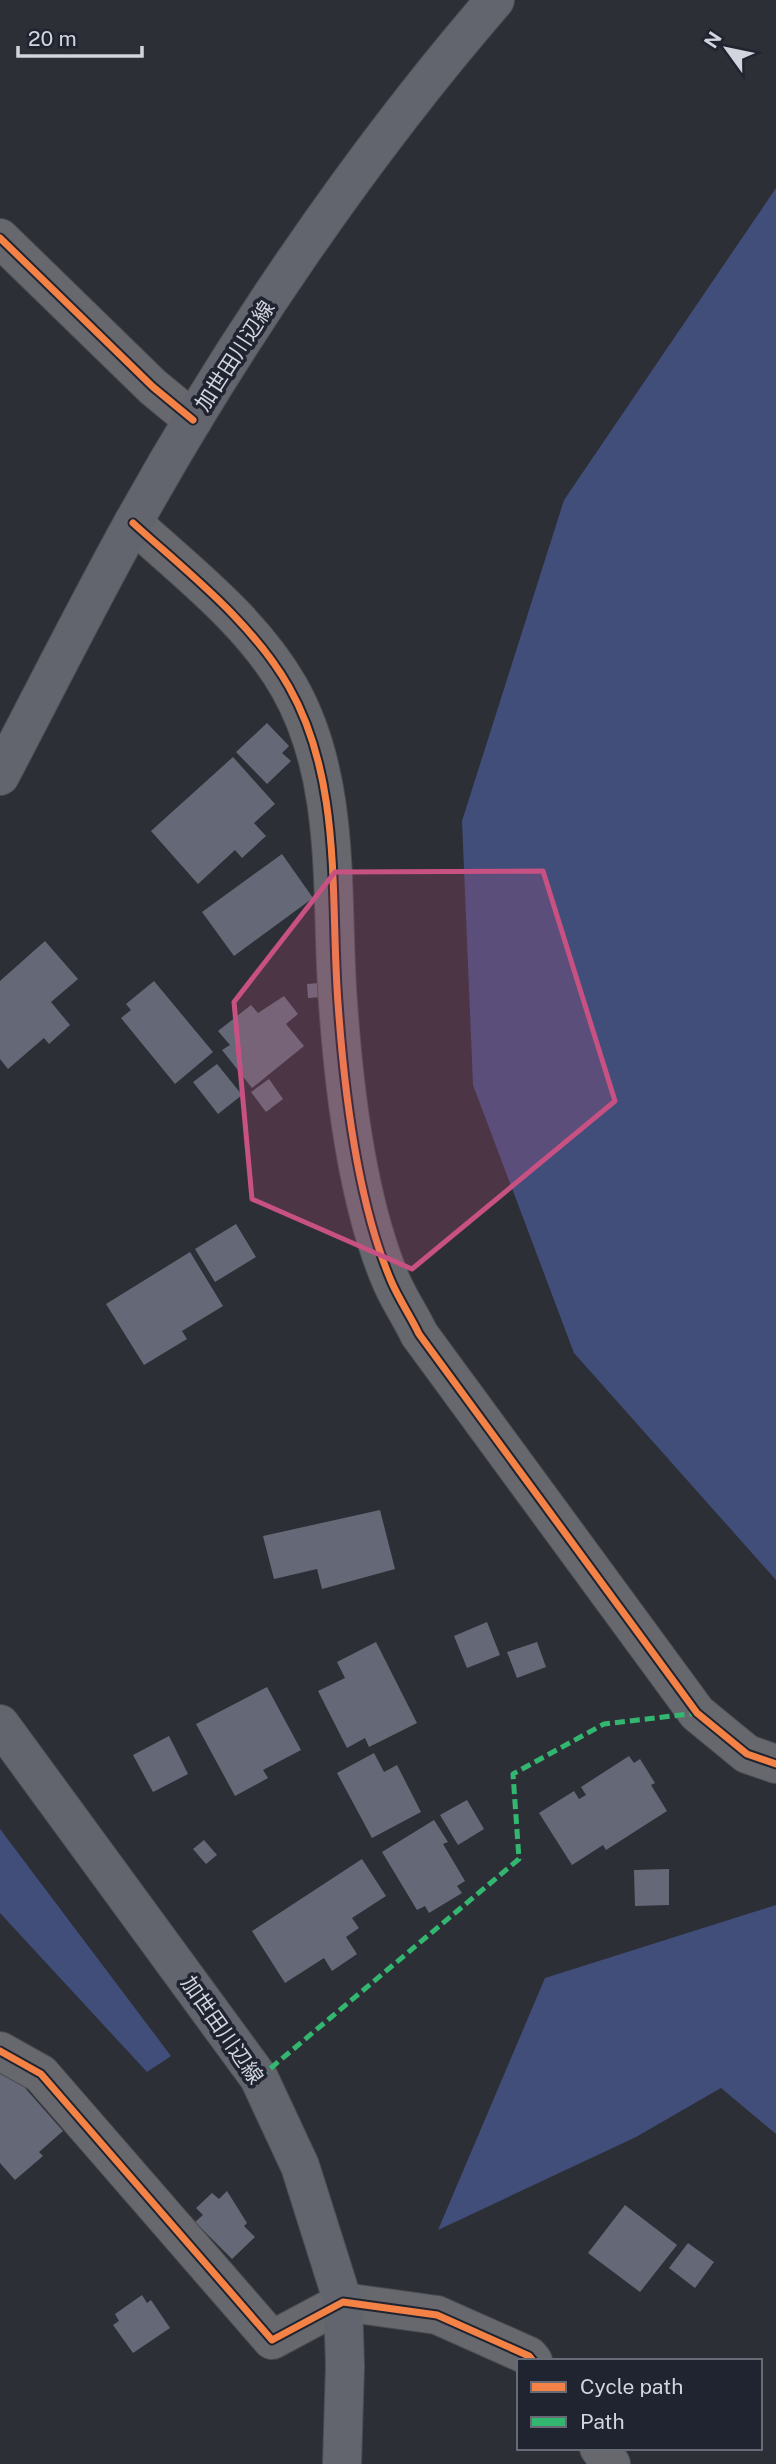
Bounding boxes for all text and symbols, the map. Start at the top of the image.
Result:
scale bar [18,14,142,58]
north arrow [692,14,762,84]
text: 20 m [28,26,77,51]
text: N [699,28,726,52]
street label: 加世田川辺線 [190,296,279,415]
street label: 加世田川辺線 [176,1971,269,2088]
legend [517,2359,762,2450]
text: Cycle path [580,2374,683,2399]
text: Path [580,2409,625,2434]

